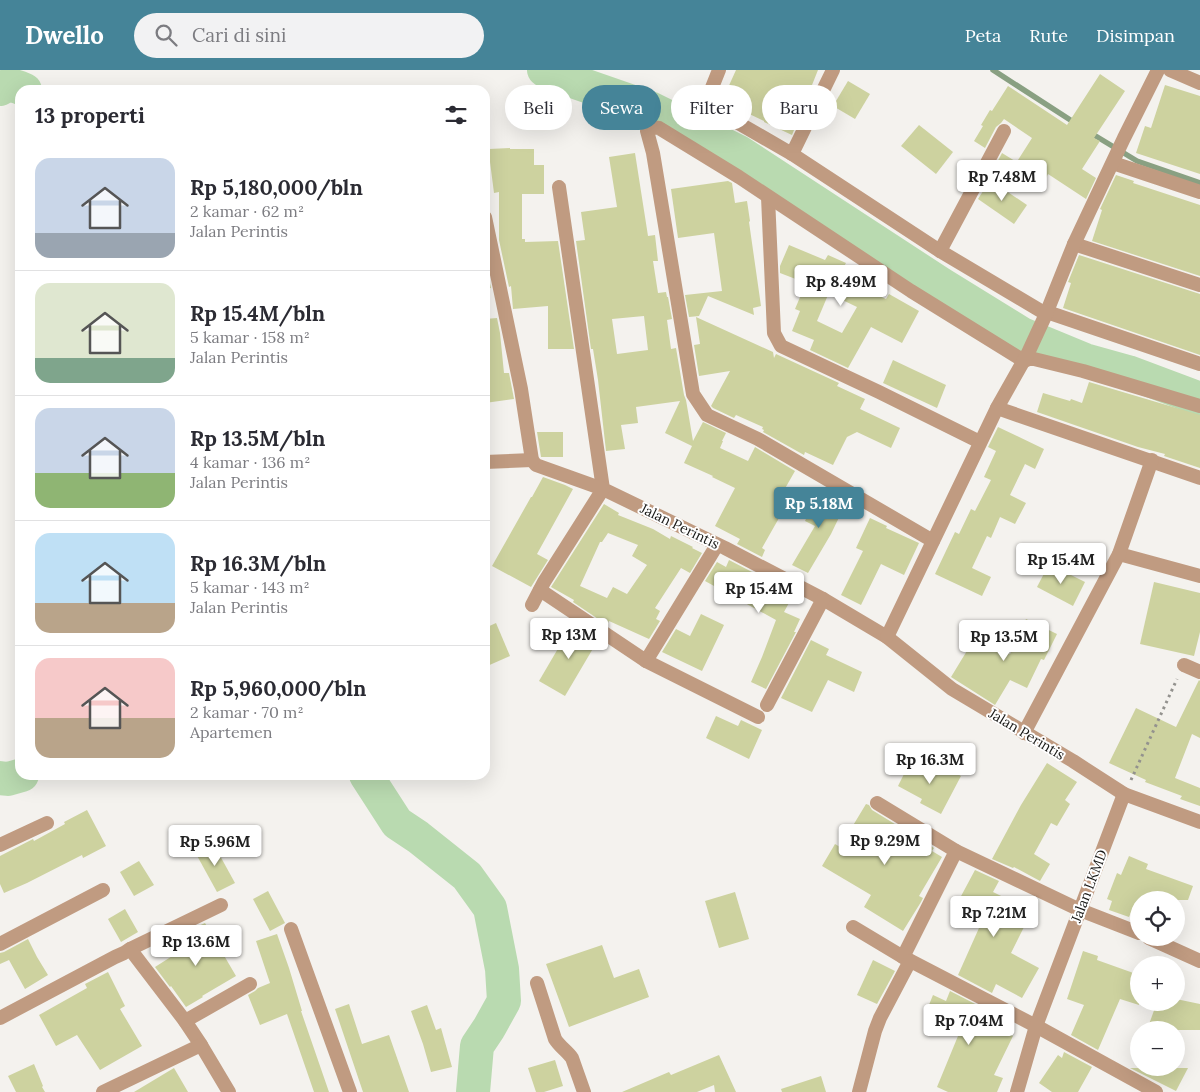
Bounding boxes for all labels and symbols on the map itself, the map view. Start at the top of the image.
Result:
pin: Rp 7.48M [950,160,1054,202]
pin: Rp 8.49M [789,264,893,307]
pin: Rp 5.18M [767,486,871,529]
street label: Jalan Perintis [637,499,722,553]
pin: Rp 15.4M [1009,542,1113,585]
pin: Rp 15.4M [707,572,811,614]
pin: Rp 13M [528,618,610,660]
pin: Rp 13.5M [952,620,1056,662]
street label: Jalan Perintis [985,704,1068,764]
pin: Rp 16.3M [878,742,982,785]
pin: Rp 5.96M [163,824,267,867]
pin: Rp 9.29M [833,824,937,866]
street label: Jalan LKMD [1067,847,1111,926]
pin: Rp 7.21M [942,896,1046,938]
pin: Rp 13.6M [144,924,248,967]
pin: Rp 7.04M [917,1004,1021,1046]

